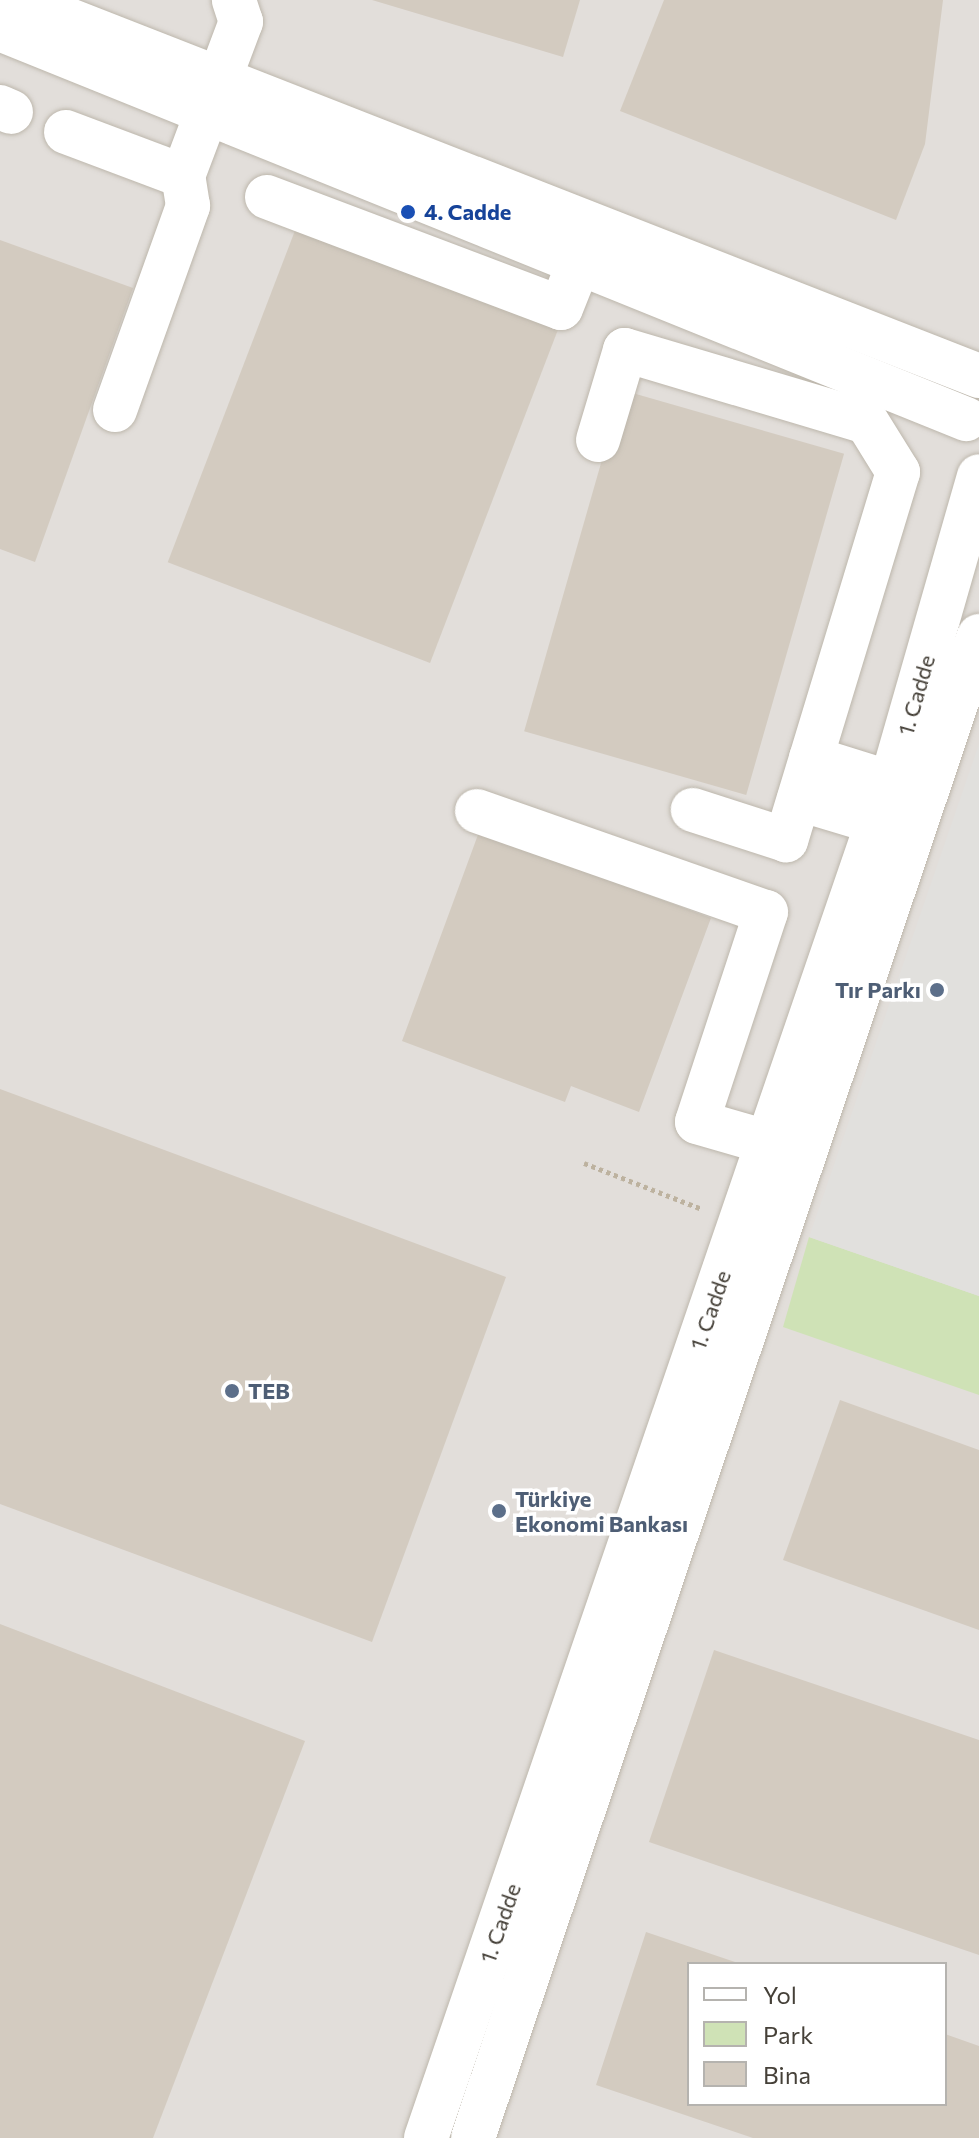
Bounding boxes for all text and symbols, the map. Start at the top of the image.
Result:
place label: 4. Cadde [424,199,511,225]
marker: 4. Cadde [399,203,417,221]
street label: 1. Cadde [892,652,940,738]
place label: Tır Parkı [835,977,921,1003]
marker: Tır Parkı [928,981,946,999]
street label: 1. Cadde [684,1267,736,1353]
place label: TEB [248,1378,290,1404]
marker: TEB [223,1382,241,1400]
place label: Türkiye Ekonomi Bankası [515,1485,688,1536]
marker: Türkiye Ekonomi Bankası [490,1502,508,1520]
street label: 1. Cadde [474,1880,526,1966]
legend [687,1962,947,2106]
text: Yol [763,1980,797,2009]
text: Park [763,2020,813,2049]
text: Bina [763,2060,811,2089]

